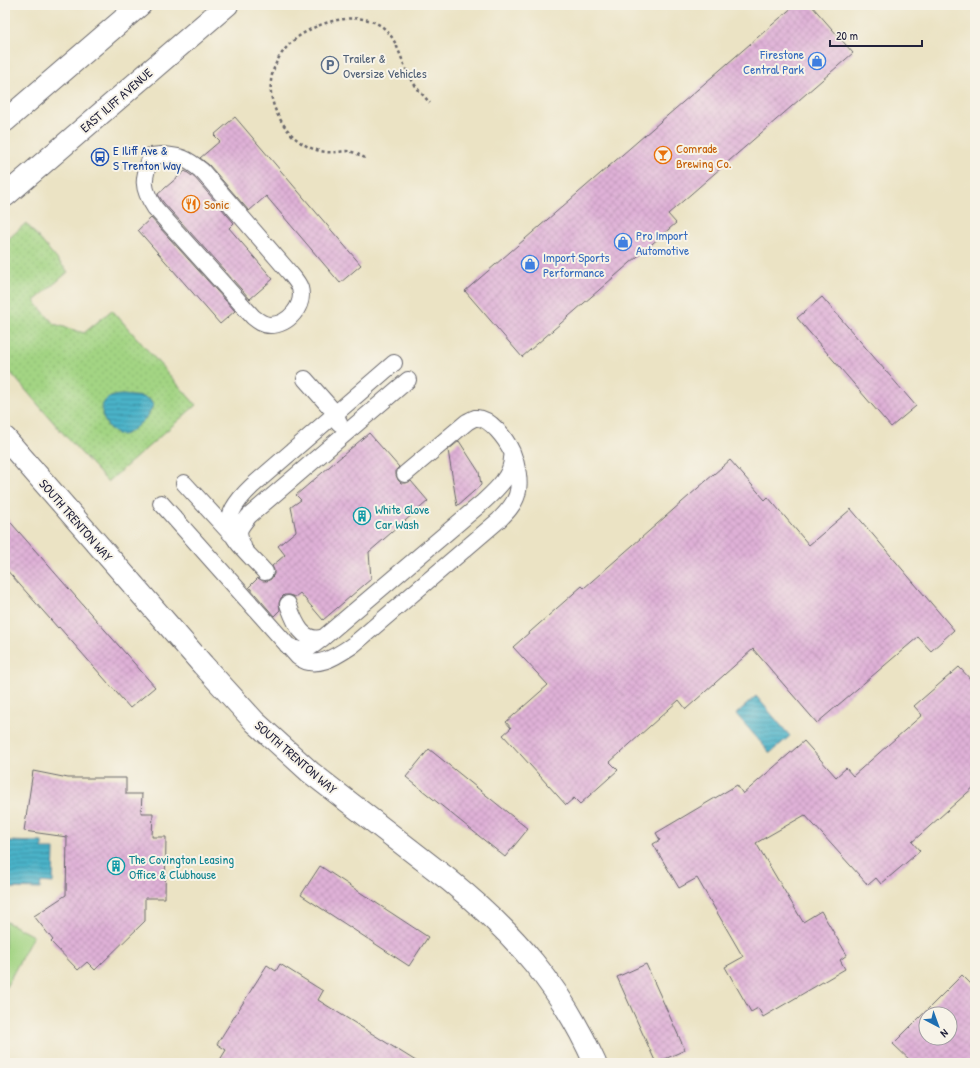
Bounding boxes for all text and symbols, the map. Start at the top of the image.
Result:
scale bar [830,22,922,48]
text: 20 m [836,27,858,44]
place label: Firestone Central Park [743,45,805,78]
place label: Trailer & Oversize Vehicles [343,49,427,82]
shop icon: Firestone Central Park [807,51,827,71]
parking icon: Trailer & Oversize Vehicles [320,55,340,75]
street label: EAST ILIFF AVENUE [76,64,156,136]
place label: Comrade Brewing Co. [676,139,732,172]
place label: E Iliff Ave & S Trenton Way [113,141,182,174]
bar icon: Comrade Brewing Co. [653,145,673,165]
bus stop icon: E Iliff Ave & S Trenton Way [90,147,110,167]
restaurant icon: Sonic [181,194,201,214]
place label: Sonic [204,195,229,213]
place label: Pro Import Automotive [636,226,689,259]
shop icon: Pro Import Automotive [613,232,633,252]
place label: Import Sports Performance [543,248,609,281]
shop icon: Import Sports Performance [520,254,540,274]
street label: SOUTH TRENTON WAY [35,475,117,565]
place label: White Glove Car Wash [375,500,429,533]
building icon: White Glove Car Wash [352,506,372,526]
street label: SOUTH TRENTON WAY [251,716,341,798]
place label: The Covington Leasing Office & Clubhouse [129,850,234,883]
building icon: The Covington Leasing Office & Clubhouse [106,856,126,876]
north arrow [918,1006,958,1046]
text: N [938,1026,951,1041]

